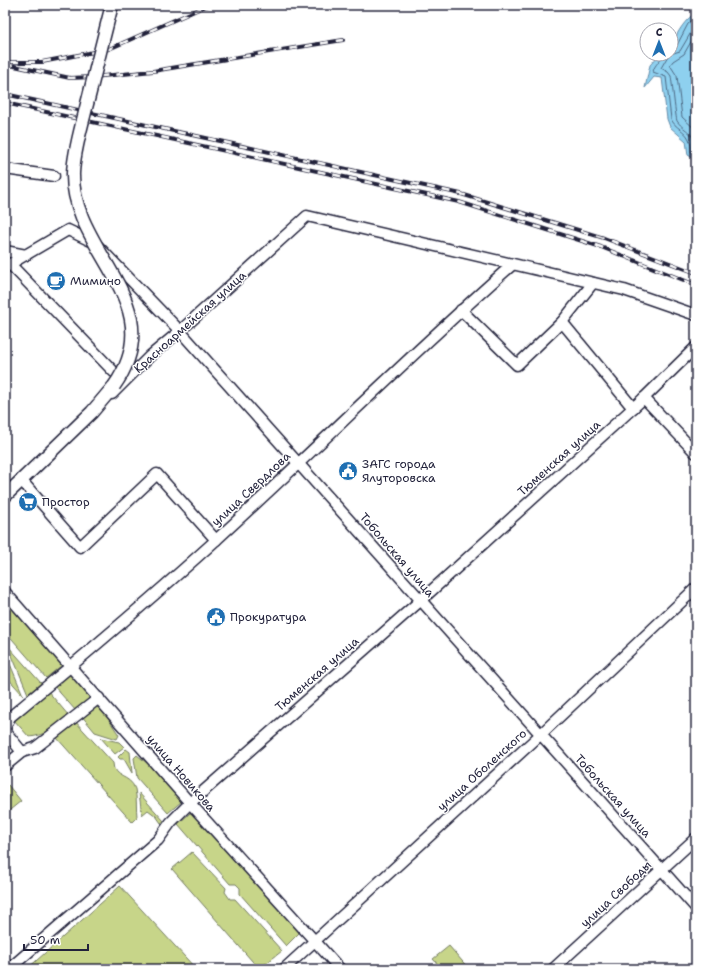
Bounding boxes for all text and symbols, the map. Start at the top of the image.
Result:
north arrow [639,22,679,62]
text: С [656,25,663,40]
street label: Красноармейская улица [130,267,250,377]
cafe icon: Мимино [45,270,67,292]
place label: Мимино [70,273,121,289]
street label: Тюменская улица [514,416,604,499]
street label: улица Свердлова [208,448,294,530]
place label: ЗАГС города Ялуторовска [362,456,436,486]
public building icon: ЗАГС города Ялуторовска [337,460,359,482]
supermarket icon: Простор [17,491,39,513]
place label: Простор [42,494,90,510]
street label: Тобольская улица [356,509,438,601]
public building icon: Прокуратура [205,606,227,628]
place label: Прокуратура [230,609,307,625]
street label: Тюменская улица [272,633,363,715]
street label: улица Оболенского [434,726,530,814]
street label: улица Новикова [143,731,219,815]
street label: Тобольская улица [571,751,655,841]
street label: улица Свободы [577,857,655,931]
scale bar [24,926,88,952]
text: 50 m [30,932,60,948]

